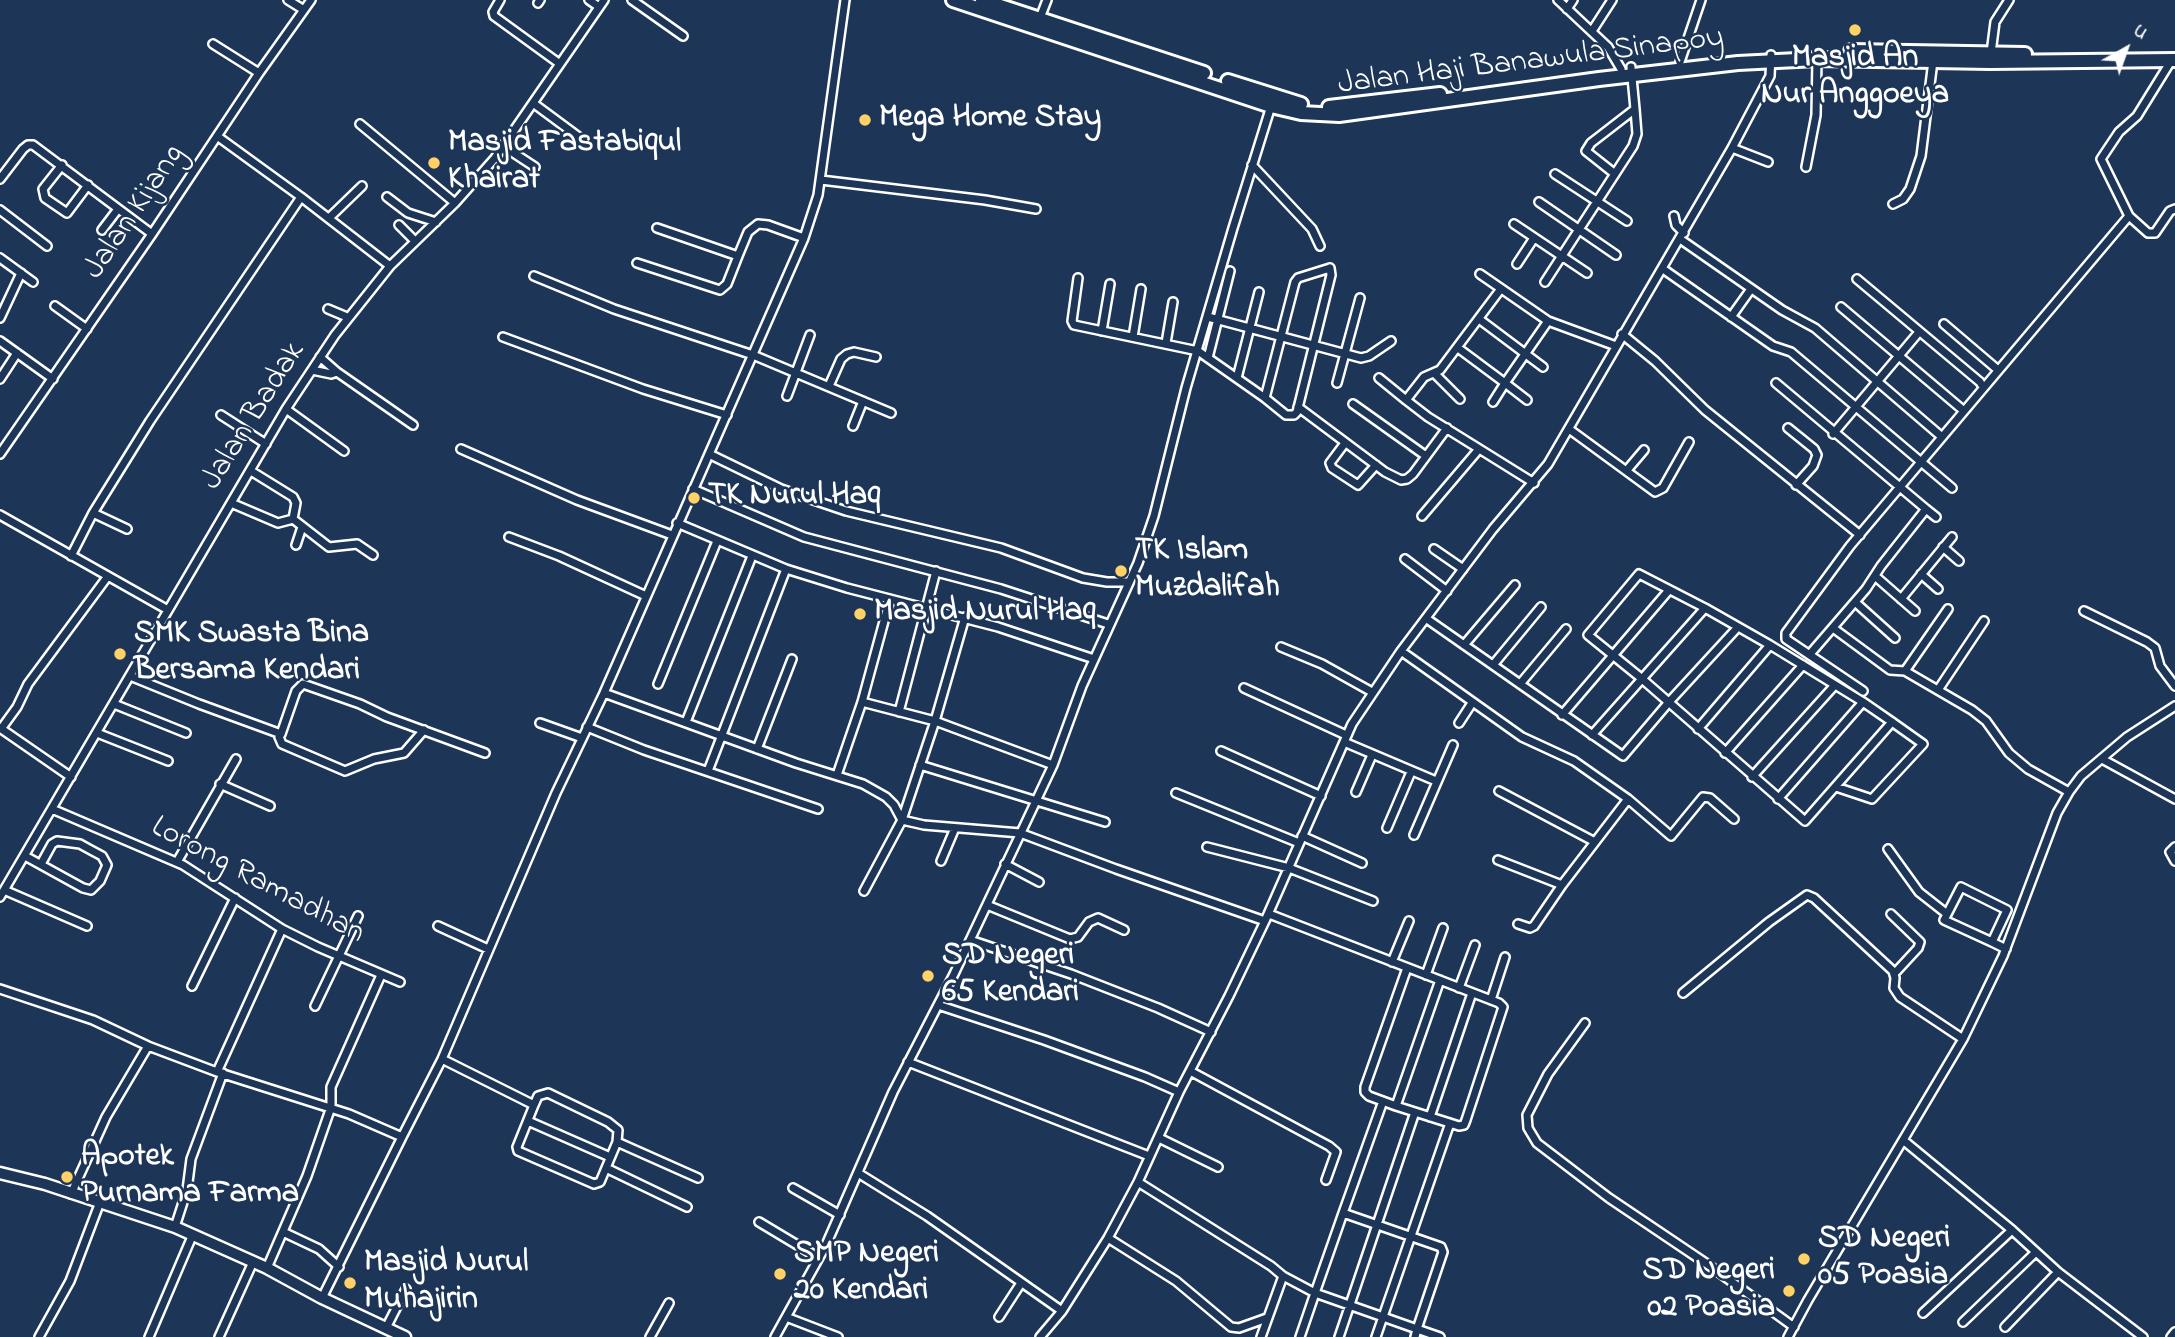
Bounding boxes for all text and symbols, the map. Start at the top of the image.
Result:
north arrow [2091,14,2161,84]
text: U [2127,18,2153,47]
street label: Jalan Haji Banawula Sinapoy [1336,20,1726,106]
marker: Masjid An Nur Anggoeya [1847,22,1863,38]
place label: Masjid An Nur Anggoeya [1761,41,1949,116]
place label: Mega Home Stay [879,101,1101,139]
marker: Mega Home Stay [857,112,873,128]
place label: Masjid Fastabiqul Khairat [448,126,681,201]
street label: Jalan Kijang [77,138,195,288]
marker: Masjid Fastabiqul Khairat [426,155,442,171]
street label: Jalan Badak [194,336,316,498]
place label: TK Nurul Haq [708,479,880,517]
marker: TK Nurul Haq [686,490,702,506]
place label: TK Islam Muzdalifah [1135,534,1280,609]
marker: TK Islam Muzdalifah [1113,563,1129,579]
place label: Masjid Nurul Haq [874,595,1096,633]
marker: Masjid Nurul Haq [852,606,868,622]
place label: SMK Swasta Bina Bersama Kendari [134,617,369,692]
marker: SMK Swasta Bina Bersama Kendari [112,646,128,662]
street label: Lorong Ramadhan [144,810,370,954]
place label: SD Negeri 65 Kendari [942,939,1079,1014]
marker: SD Negeri 65 Kendari [920,968,936,984]
place label: Apotek Purnama Farma [81,1140,299,1215]
marker: Apotek Purnama Farma [59,1169,75,1185]
place label: SD Negeri 05 Poasia [1818,1222,1950,1297]
place label: SMP Negeri 20 Kendari [794,1237,939,1312]
place label: Masjid Nurul Muhajirin [364,1246,528,1321]
marker: SD Negeri 05 Poasia [1796,1251,1812,1267]
place label: SD Negeri 02 Poasia [1643,1254,1775,1329]
marker: SMP Negeri 20 Kendari [772,1266,788,1282]
marker: Masjid Nurul Muhajirin [342,1275,358,1291]
marker: SD Negeri 02 Poasia [1781,1283,1797,1299]

